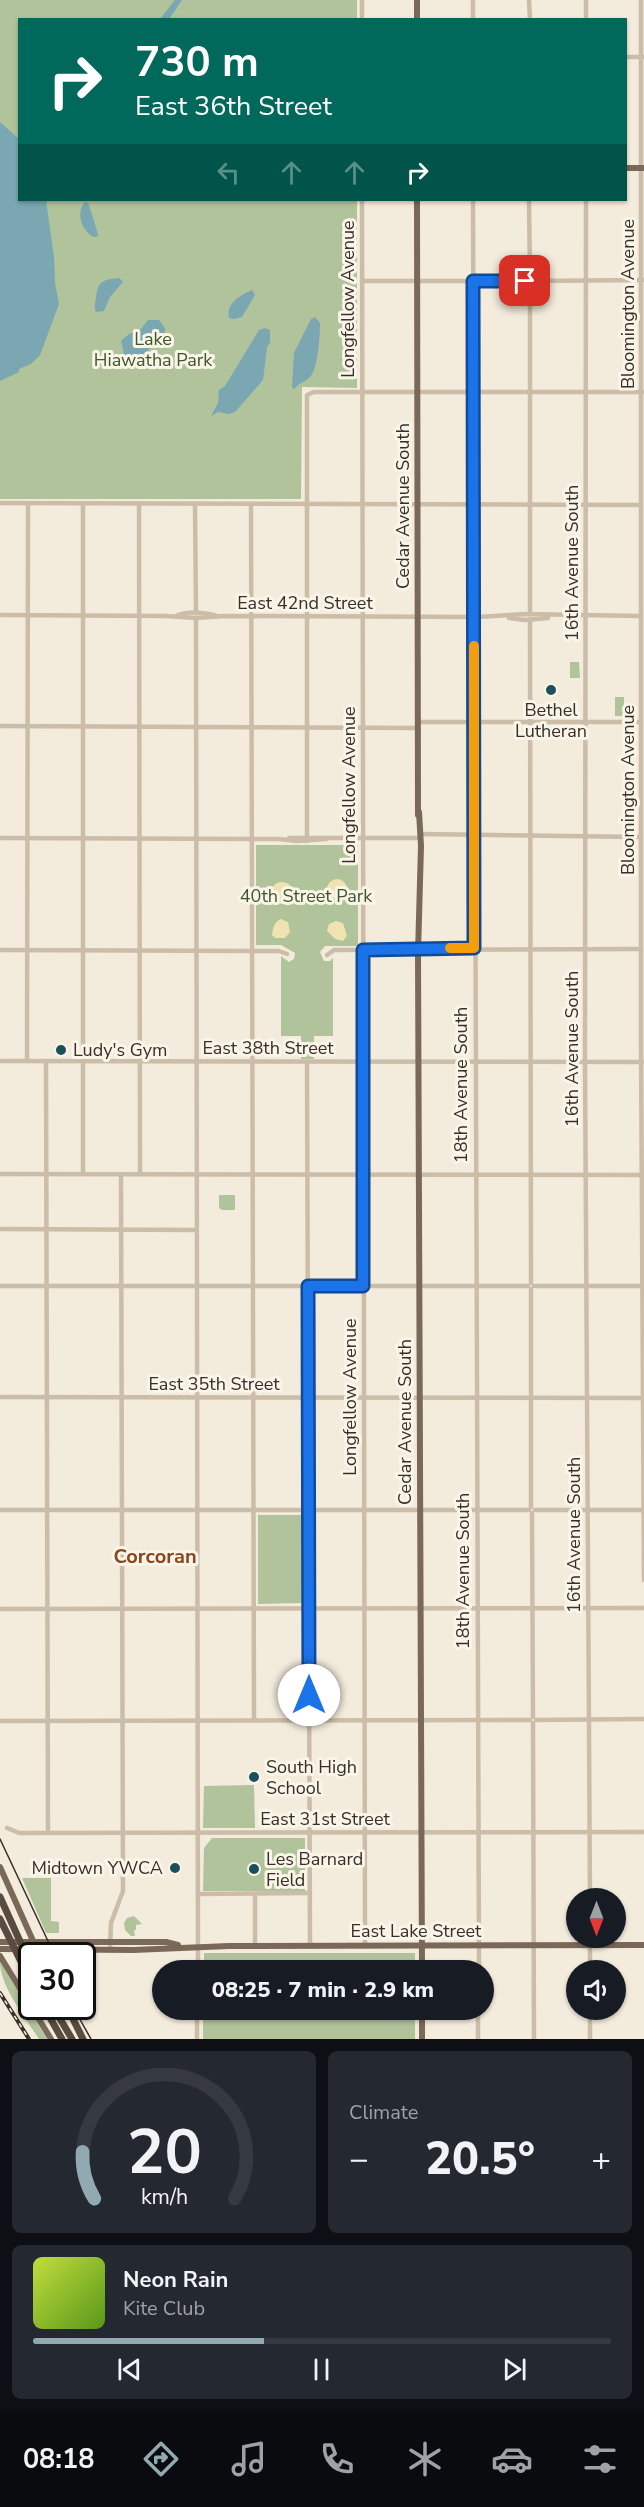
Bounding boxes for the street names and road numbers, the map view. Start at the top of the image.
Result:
street label: Bloomington Avenue [616,219,640,389]
street label: Longfellow Avenue [336,220,360,378]
street label: Cedar Avenue South [391,423,415,589]
street label: 16th Avenue South [560,485,584,641]
street label: East 42nd Street [237,591,373,615]
street label: Bloomington Avenue [616,705,640,875]
street label: Longfellow Avenue [337,706,361,864]
street label: 16th Avenue South [560,971,584,1127]
street label: 18th Avenue South [449,1007,473,1163]
street label: East 38th Street [202,1036,334,1060]
street label: Longfellow Avenue [338,1318,362,1476]
street label: Cedar Avenue South [393,1339,417,1505]
street label: East 35th Street [148,1372,280,1396]
street label: 16th Avenue South [562,1457,586,1613]
street label: 18th Avenue South [451,1493,475,1649]
street label: East 31st Street [260,1807,390,1831]
street label: East Lake Street [351,1919,482,1943]

